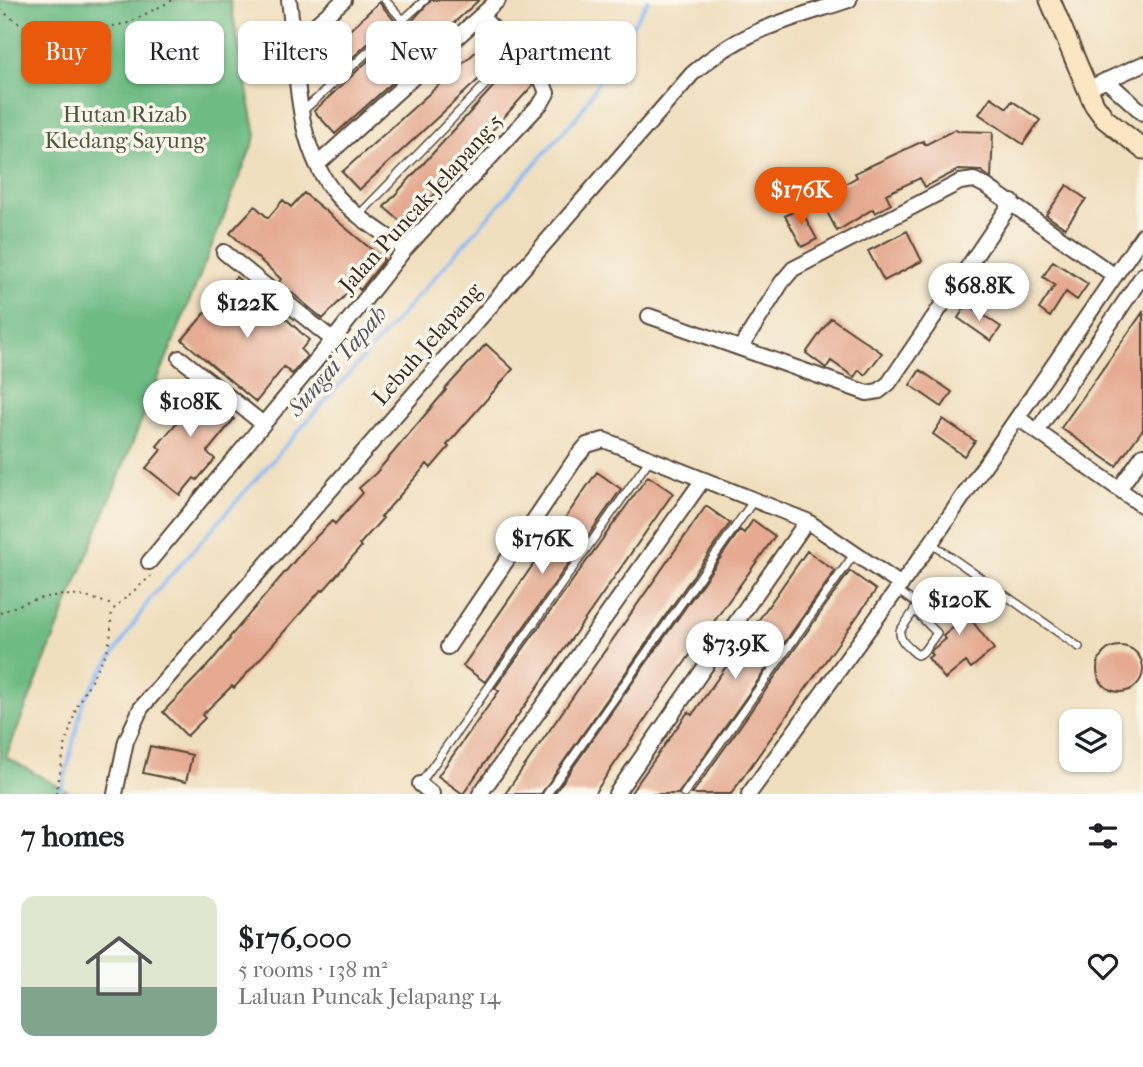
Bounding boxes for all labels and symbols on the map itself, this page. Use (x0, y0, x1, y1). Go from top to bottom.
park label: Hutan Rizab Kledang Sayung (44, 101, 206, 154)
street label: Jalan Puncak Jelapang 5 (332, 108, 509, 300)
pin: $176K (752, 168, 850, 227)
pin: $68.8K (922, 264, 1036, 323)
street label: Lebuh Jelapang (367, 277, 488, 411)
pin: $122K (198, 280, 296, 340)
water label: Sungai Tapah (281, 300, 393, 423)
pin: $108K (141, 380, 239, 439)
pin: $176K (493, 516, 591, 576)
pin: $120K (910, 578, 1008, 637)
pin: $73.9K (678, 622, 792, 681)

